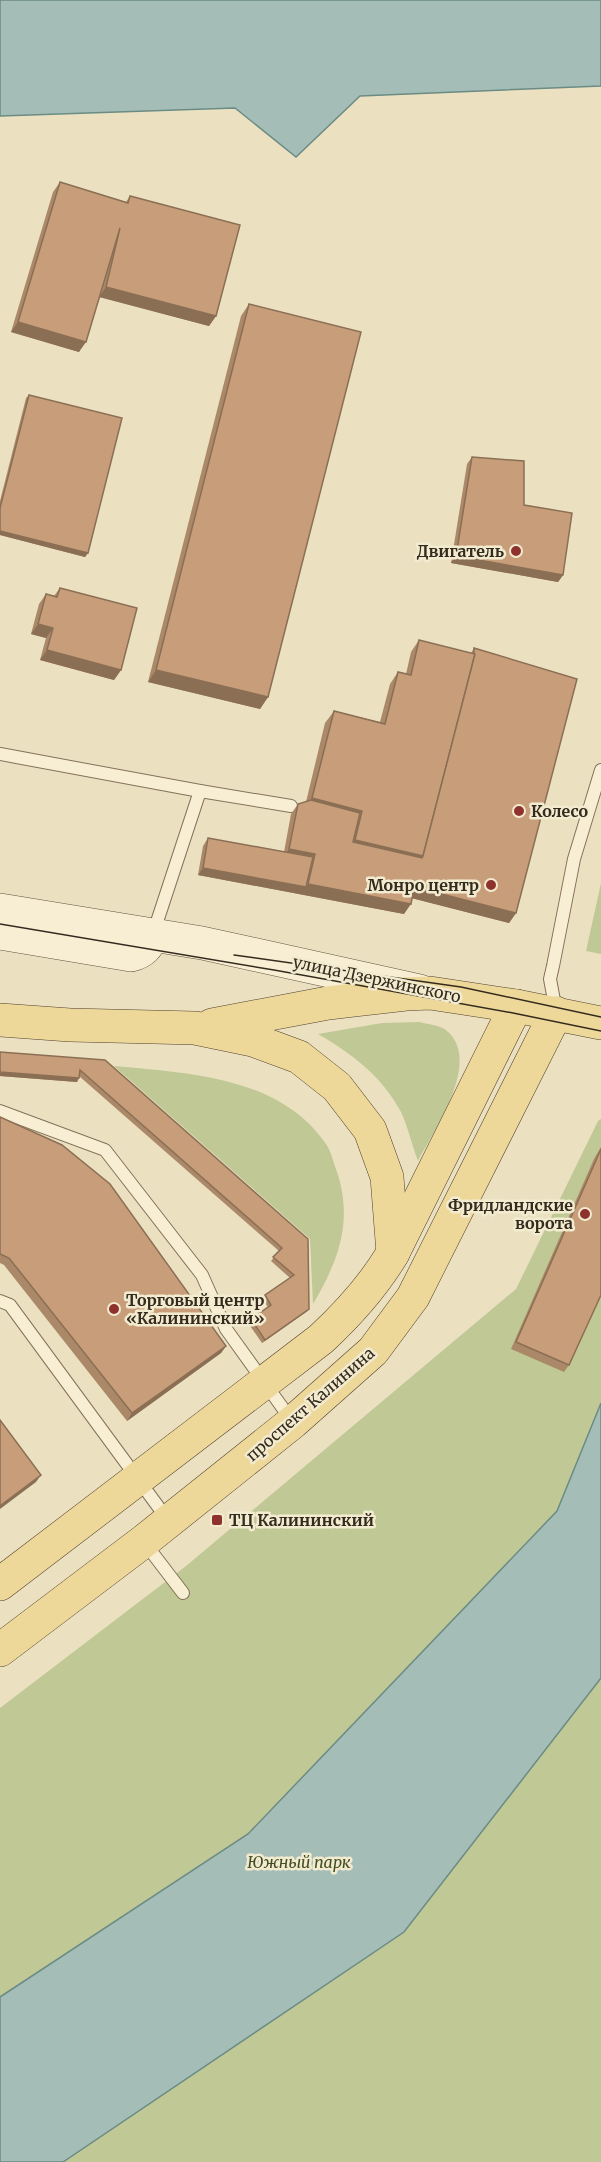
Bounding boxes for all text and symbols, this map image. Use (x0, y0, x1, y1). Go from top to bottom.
place label: Двигатель (417, 541, 504, 561)
marker: Двигатель (509, 544, 523, 558)
place label: Колесо (531, 801, 589, 821)
marker: Колесо (512, 804, 526, 818)
place label: Монро центр (367, 875, 479, 895)
marker: Монро центр (484, 878, 498, 892)
street label: улица Дзержинского (291, 951, 463, 1007)
place label: Фридландские ворота (448, 1195, 573, 1233)
marker: Фридландские ворота (578, 1207, 592, 1221)
place label: Торговый центр «Калининский» (126, 1290, 265, 1328)
marker: Торговый центр «Калининский» (107, 1302, 121, 1316)
street label: проспект Калинина (242, 1343, 379, 1465)
place label: ТЦ Калининский (229, 1510, 374, 1530)
marker: ТЦ Калининский (210, 1513, 224, 1527)
park label: Южный парк (247, 1852, 351, 1872)

